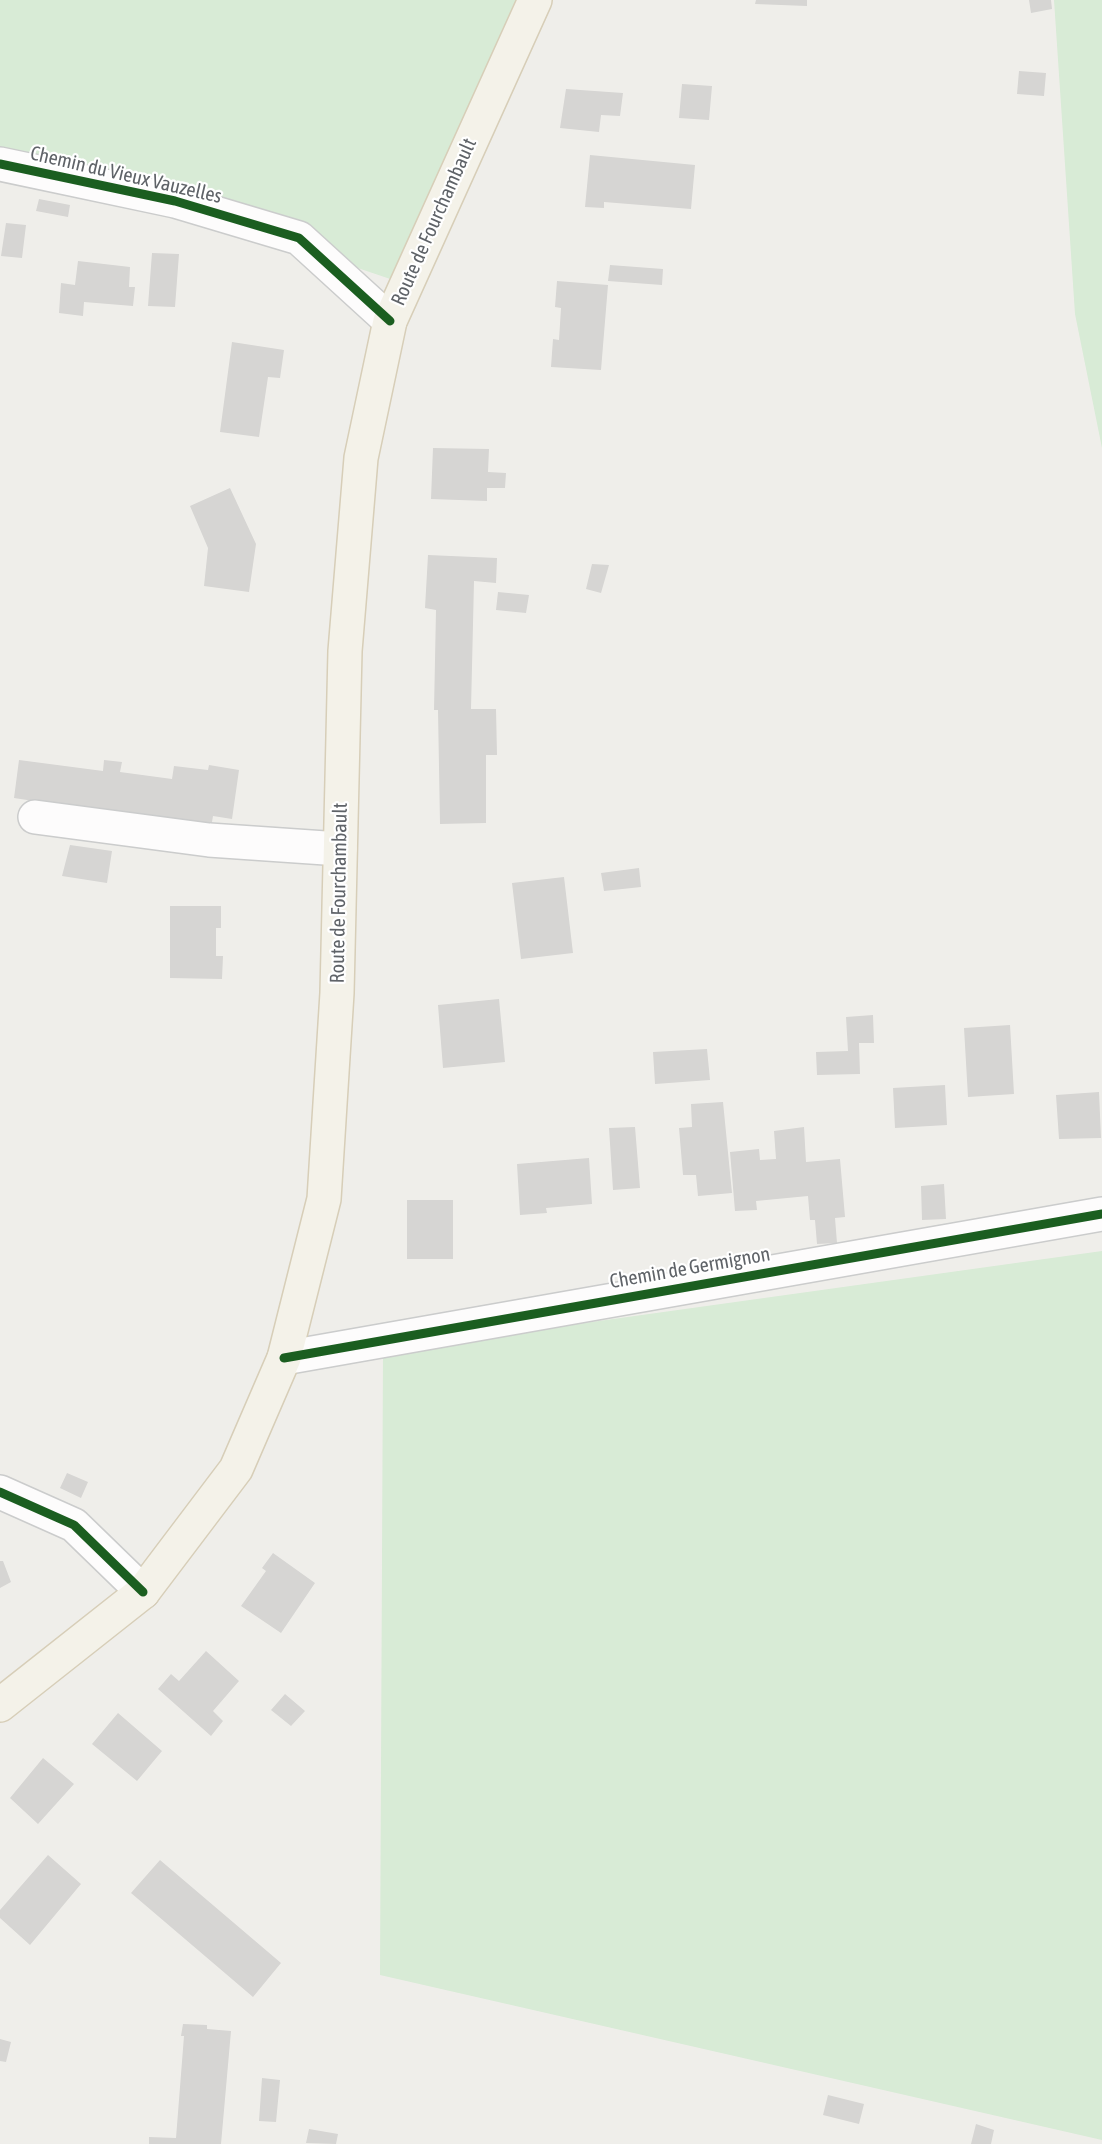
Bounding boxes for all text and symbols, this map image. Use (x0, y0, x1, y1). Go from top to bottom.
street label: Route de Fourchambault (386, 135, 482, 309)
street label: Chemin du Vieux Vauzelles (28, 141, 224, 209)
street label: Route de Fourchambault (325, 802, 353, 984)
street label: Chemin de Germignon (608, 1242, 772, 1294)

